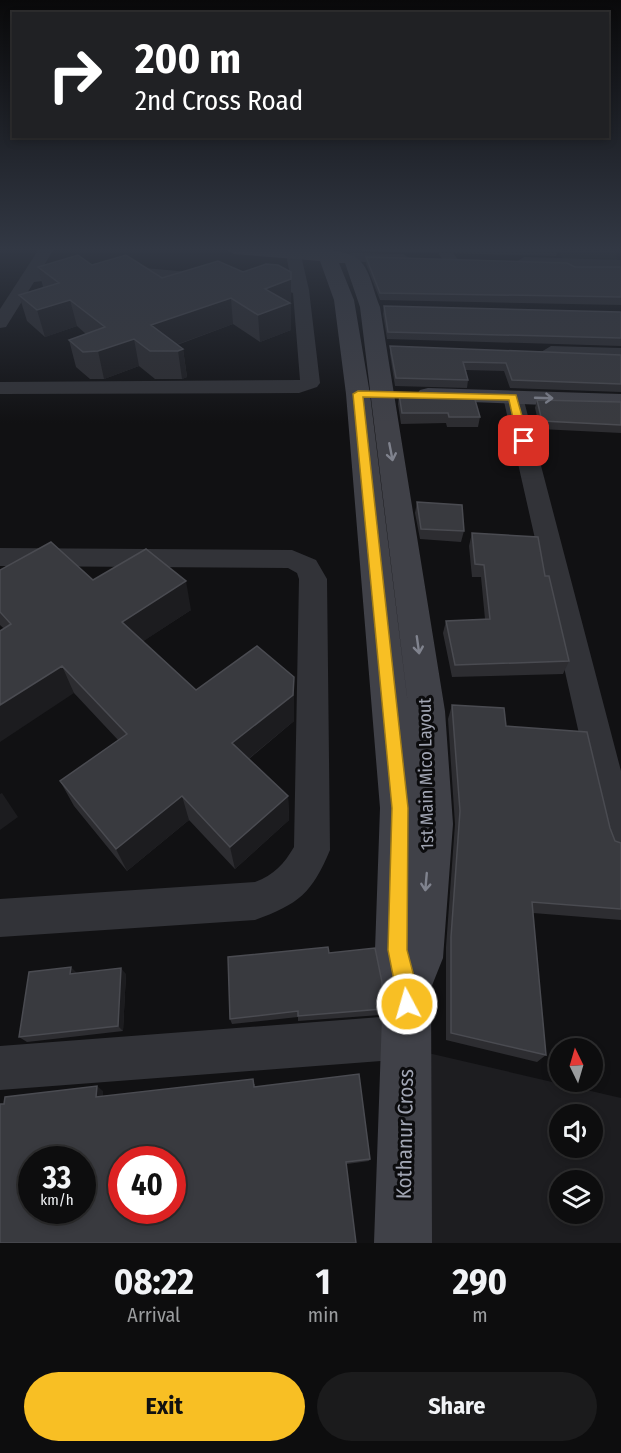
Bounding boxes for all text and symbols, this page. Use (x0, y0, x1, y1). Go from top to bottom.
text: 200 m (135, 34, 241, 84)
icon: right (36, 36, 114, 114)
text: 2nd Cross Road (135, 85, 303, 117)
one-way arrow (533, 392, 553, 403)
pin (498, 415, 549, 466)
icon: arrive (507, 424, 540, 457)
one-way arrow (386, 442, 397, 462)
one-way arrow (413, 635, 424, 655)
street label: 1st Main Mico Layout (414, 698, 438, 850)
one-way arrow (421, 871, 432, 891)
position arrow (375, 972, 439, 1036)
north arrow (549, 1038, 603, 1092)
map controls (549, 1038, 603, 1224)
street label: Kothanur Cross (391, 1069, 419, 1199)
button: sound (549, 1104, 603, 1158)
speed limit sign: 40 (108, 1146, 186, 1224)
text: 33 (43, 1160, 71, 1196)
button: layers (549, 1170, 603, 1224)
text: km/h (40, 1191, 74, 1209)
text: 08:22 (114, 1260, 194, 1304)
text: 1 (316, 1260, 331, 1304)
text: 290 (452, 1260, 507, 1304)
text: Arrival (127, 1303, 180, 1327)
text: min (308, 1303, 339, 1327)
text: m (472, 1303, 488, 1327)
button: Exit (24, 1372, 305, 1441)
button: Share (317, 1372, 597, 1441)

